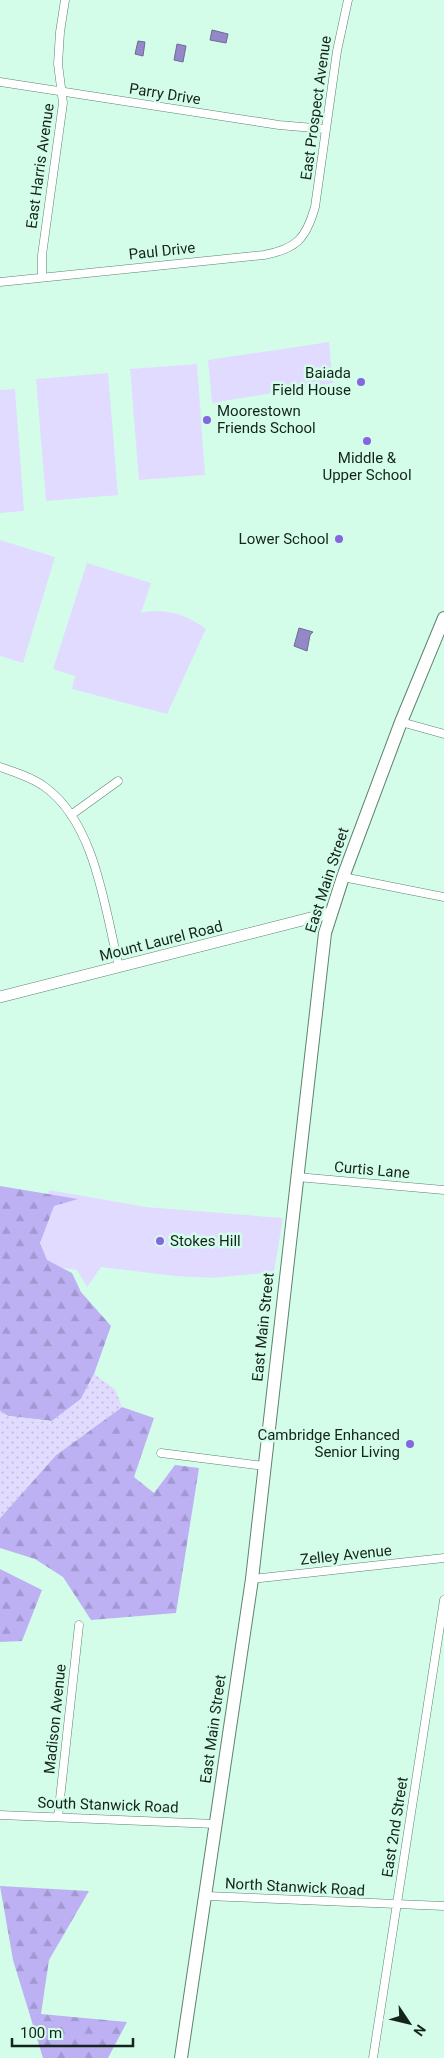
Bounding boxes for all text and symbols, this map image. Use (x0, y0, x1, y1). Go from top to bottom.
street label: East Prospect Avenue (297, 35, 335, 181)
street label: Parry Drive (128, 79, 202, 109)
street label: East Harris Avenue (22, 102, 58, 230)
street label: Paul Drive (128, 239, 196, 263)
place label: Baiada Field House (272, 364, 351, 399)
marker: Baiada Field House (355, 376, 367, 388)
place label: Moorestown Friends School (217, 402, 316, 437)
marker: Moorestown Friends School (201, 414, 213, 426)
marker: Middle & Upper School (361, 435, 373, 447)
place label: Middle & Upper School (322, 449, 412, 484)
place label: Lower School (239, 530, 329, 548)
marker: Lower School (333, 533, 345, 545)
street label: East Main Street (302, 825, 353, 935)
street label: Mount Laurel Road (98, 917, 224, 965)
street label: Curtis Lane (333, 1158, 411, 1182)
place label: Stokes Hill (170, 1232, 241, 1250)
marker: Stokes Hill (154, 1235, 166, 1247)
street label: East Main Street (248, 1272, 278, 1382)
place label: Cambridge Enhanced Senior Living (257, 1426, 400, 1461)
marker: Cambridge Enhanced Senior Living (404, 1438, 416, 1450)
street label: Zelley Avenue (299, 1541, 393, 1569)
street label: Madison Avenue (40, 1663, 70, 1775)
street label: East Main Street (196, 1673, 230, 1784)
street label: East 2nd Street (378, 1775, 412, 1879)
street label: South Stanwick Road (37, 1794, 179, 1816)
street label: North Stanwick Road (224, 1874, 366, 1900)
north arrow (384, 1998, 434, 2048)
scale bar (12, 2016, 134, 2048)
text: N (410, 2022, 429, 2039)
text: 100 m (20, 2024, 62, 2042)

